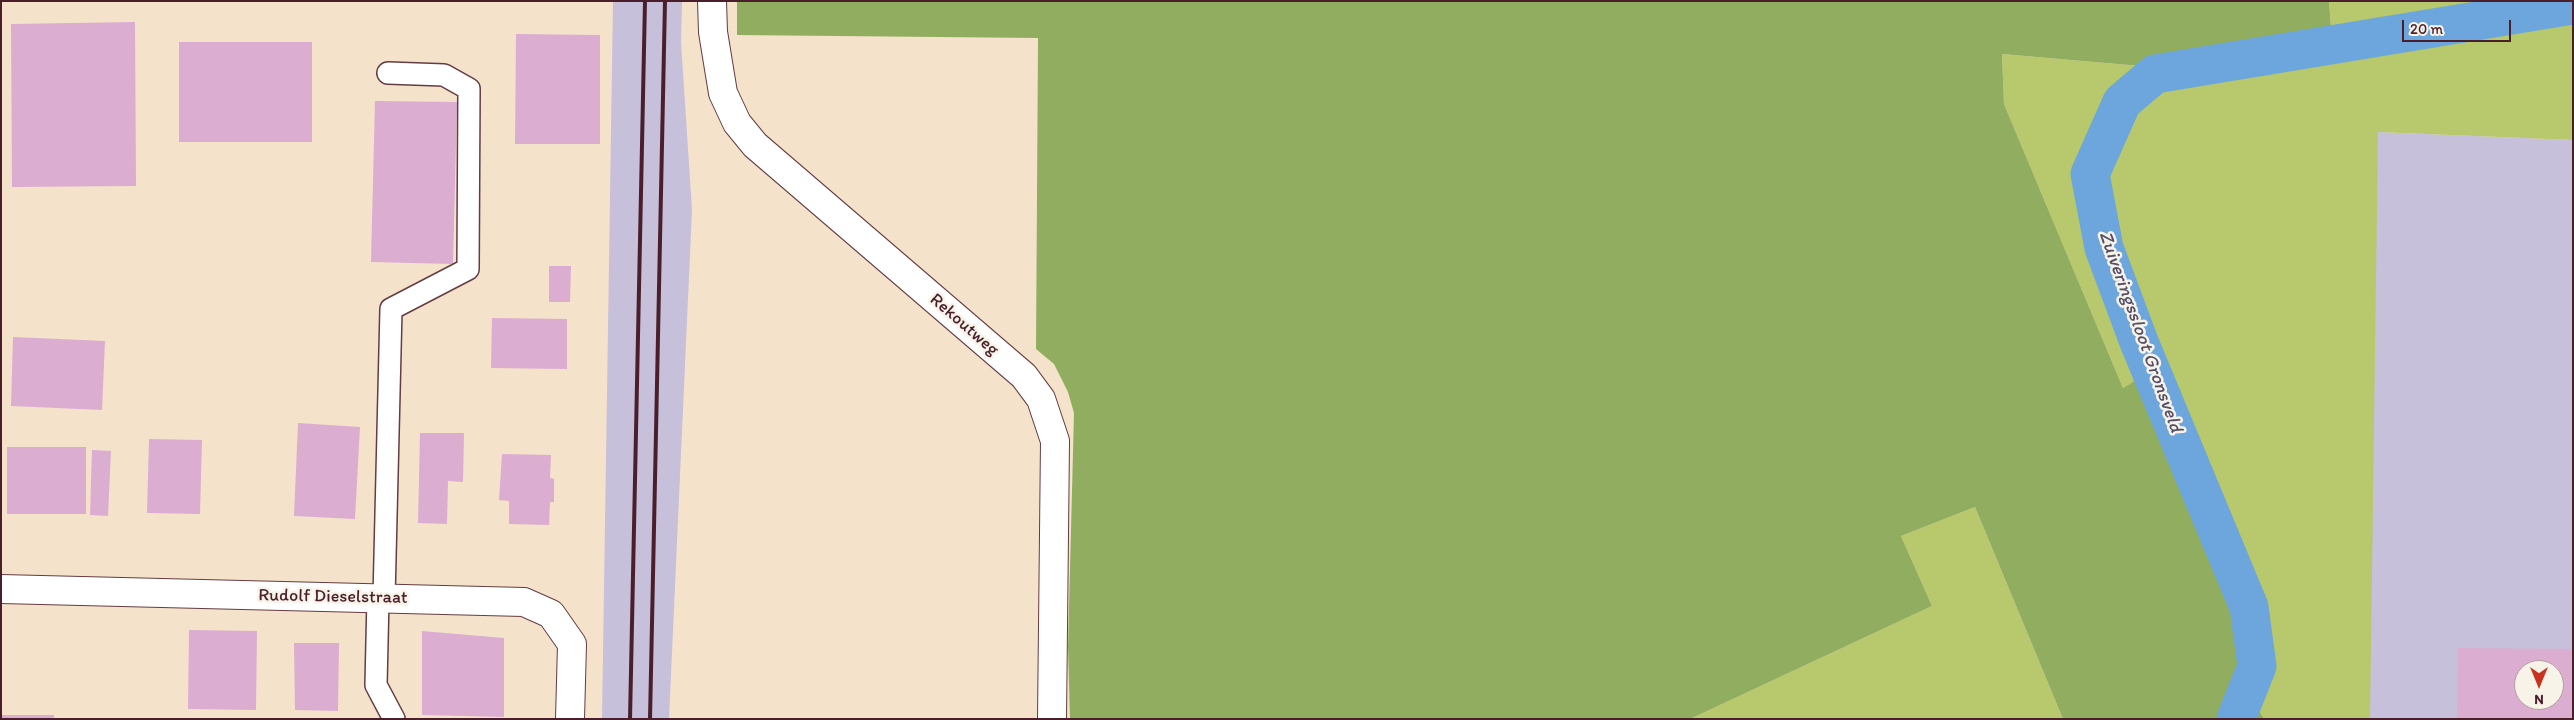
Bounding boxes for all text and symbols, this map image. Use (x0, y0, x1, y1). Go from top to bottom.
scale bar (2404, 10, 2513, 42)
text: 20 m (2410, 20, 2443, 38)
water label: Zuiveringssloot Gronsveld (2093, 228, 2187, 436)
street label: Rekoutweg (925, 289, 1003, 361)
street label: Rudolf Dieselstraat (258, 585, 408, 609)
north arrow (2514, 660, 2564, 710)
text: N (2534, 691, 2544, 708)

